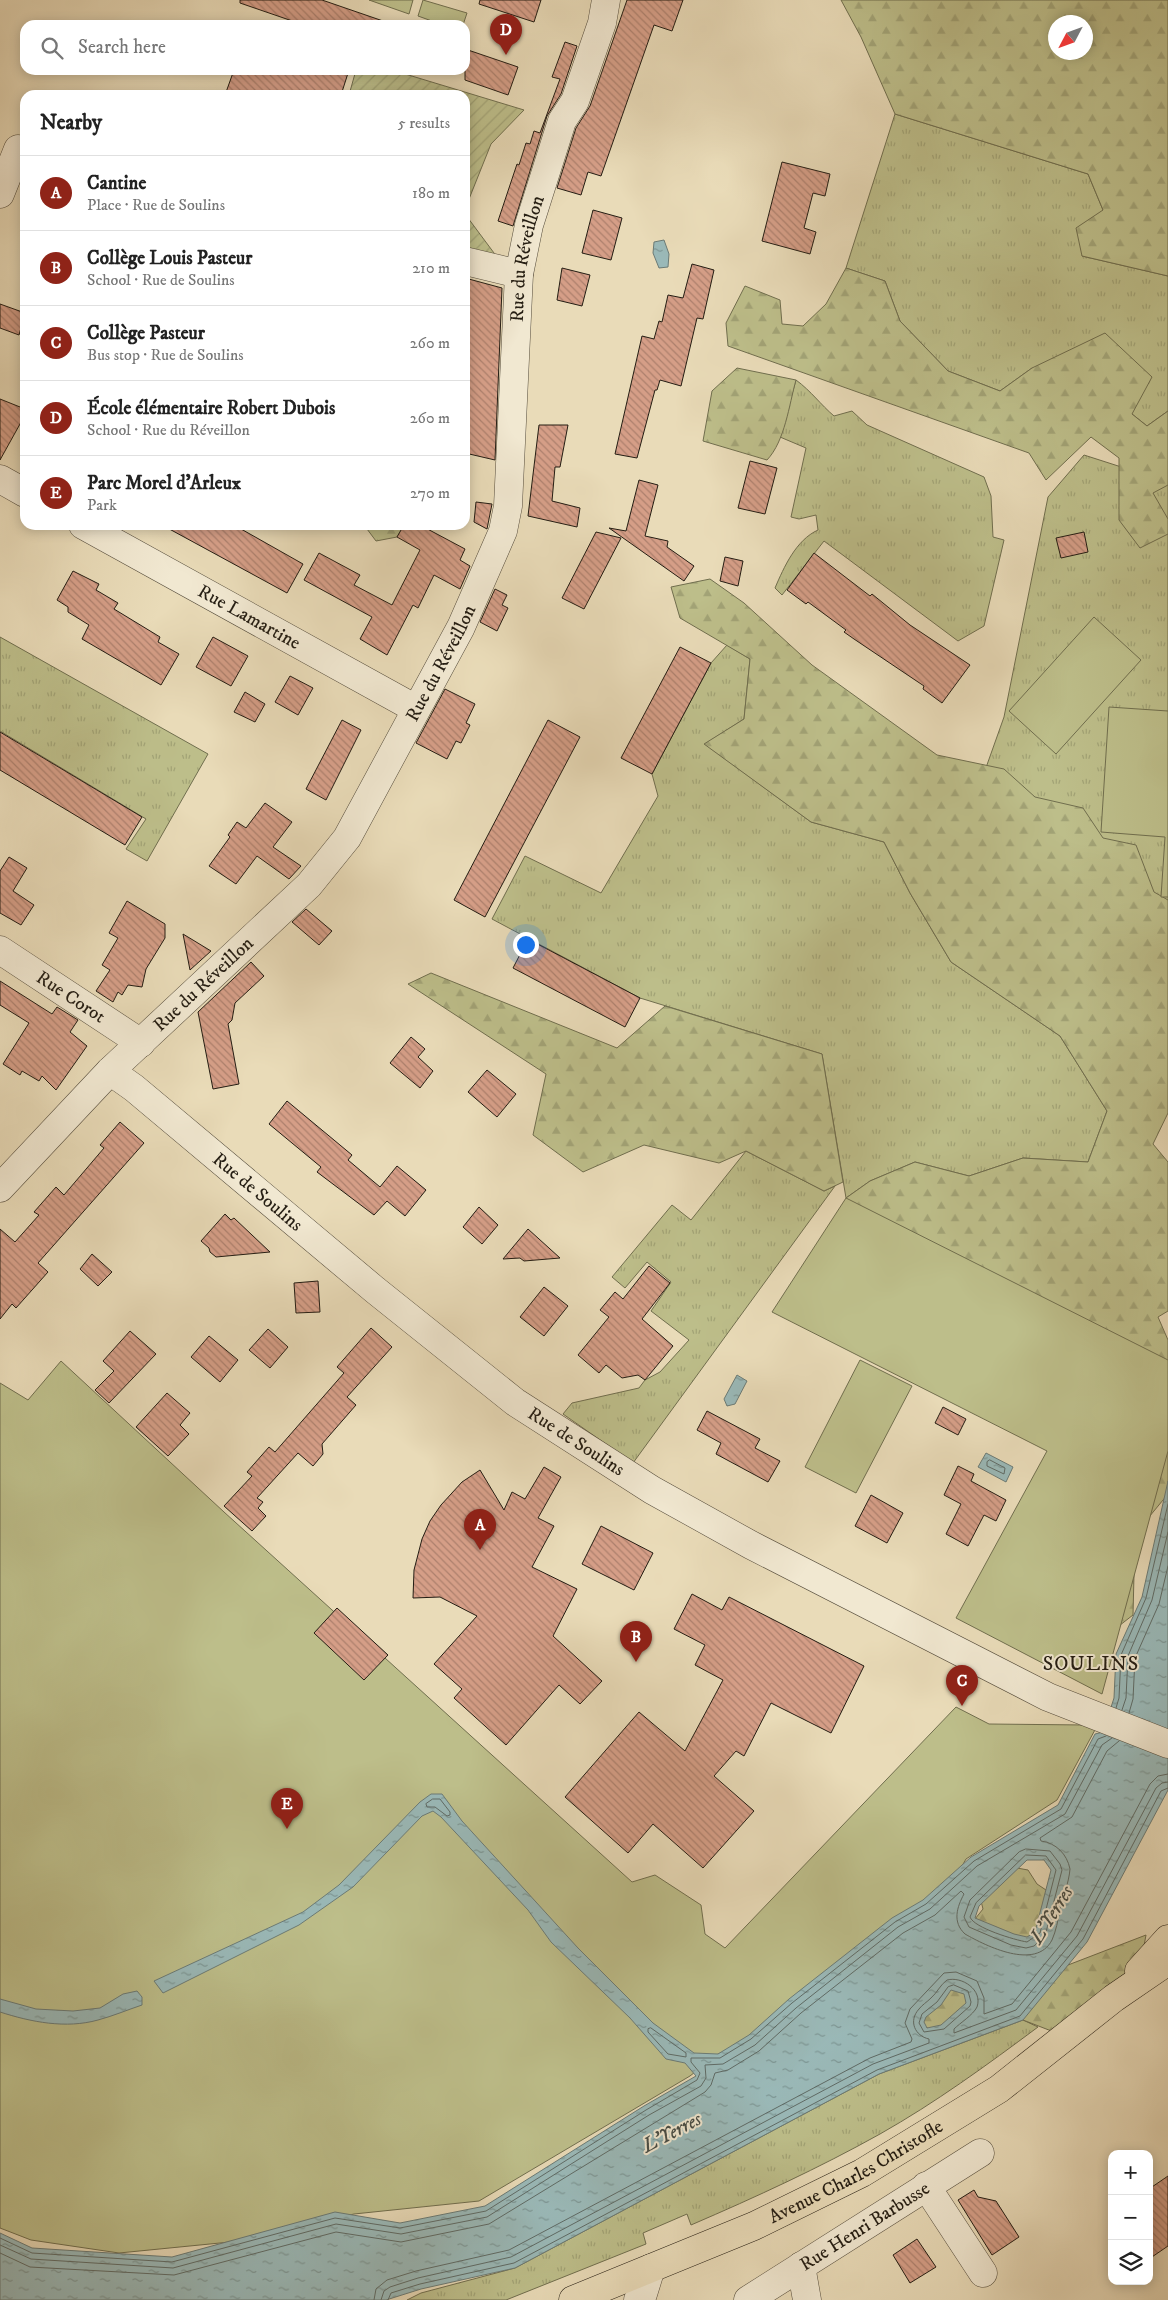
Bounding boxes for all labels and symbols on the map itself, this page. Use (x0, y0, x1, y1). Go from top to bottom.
pin: D (490, 14, 522, 55)
north arrow (1048, 15, 1093, 60)
street label: Rue du Réveillon (505, 192, 549, 323)
street label: Rue Lamartine (194, 579, 305, 655)
street label: Rue du Réveillon (401, 601, 481, 725)
street label: Rue du Réveillon (148, 932, 258, 1036)
your location (513, 932, 539, 958)
street label: Rue Corot (32, 966, 110, 1028)
street label: Rue de Soulins (208, 1147, 308, 1236)
street label: Rue de Soulins (524, 1402, 629, 1481)
pin: A (464, 1509, 496, 1550)
pin: B (620, 1621, 652, 1662)
district label: SOULINS (1043, 1652, 1139, 1677)
pin: C (946, 1665, 978, 1706)
pin: E (271, 1788, 303, 1829)
water label: L'Yerres (1024, 1881, 1080, 1950)
water label: L'Yerres (637, 2107, 707, 2159)
street label: Avenue Charles Christofle (765, 2115, 947, 2229)
street label: Rue Henri Barbusse (795, 2176, 934, 2276)

